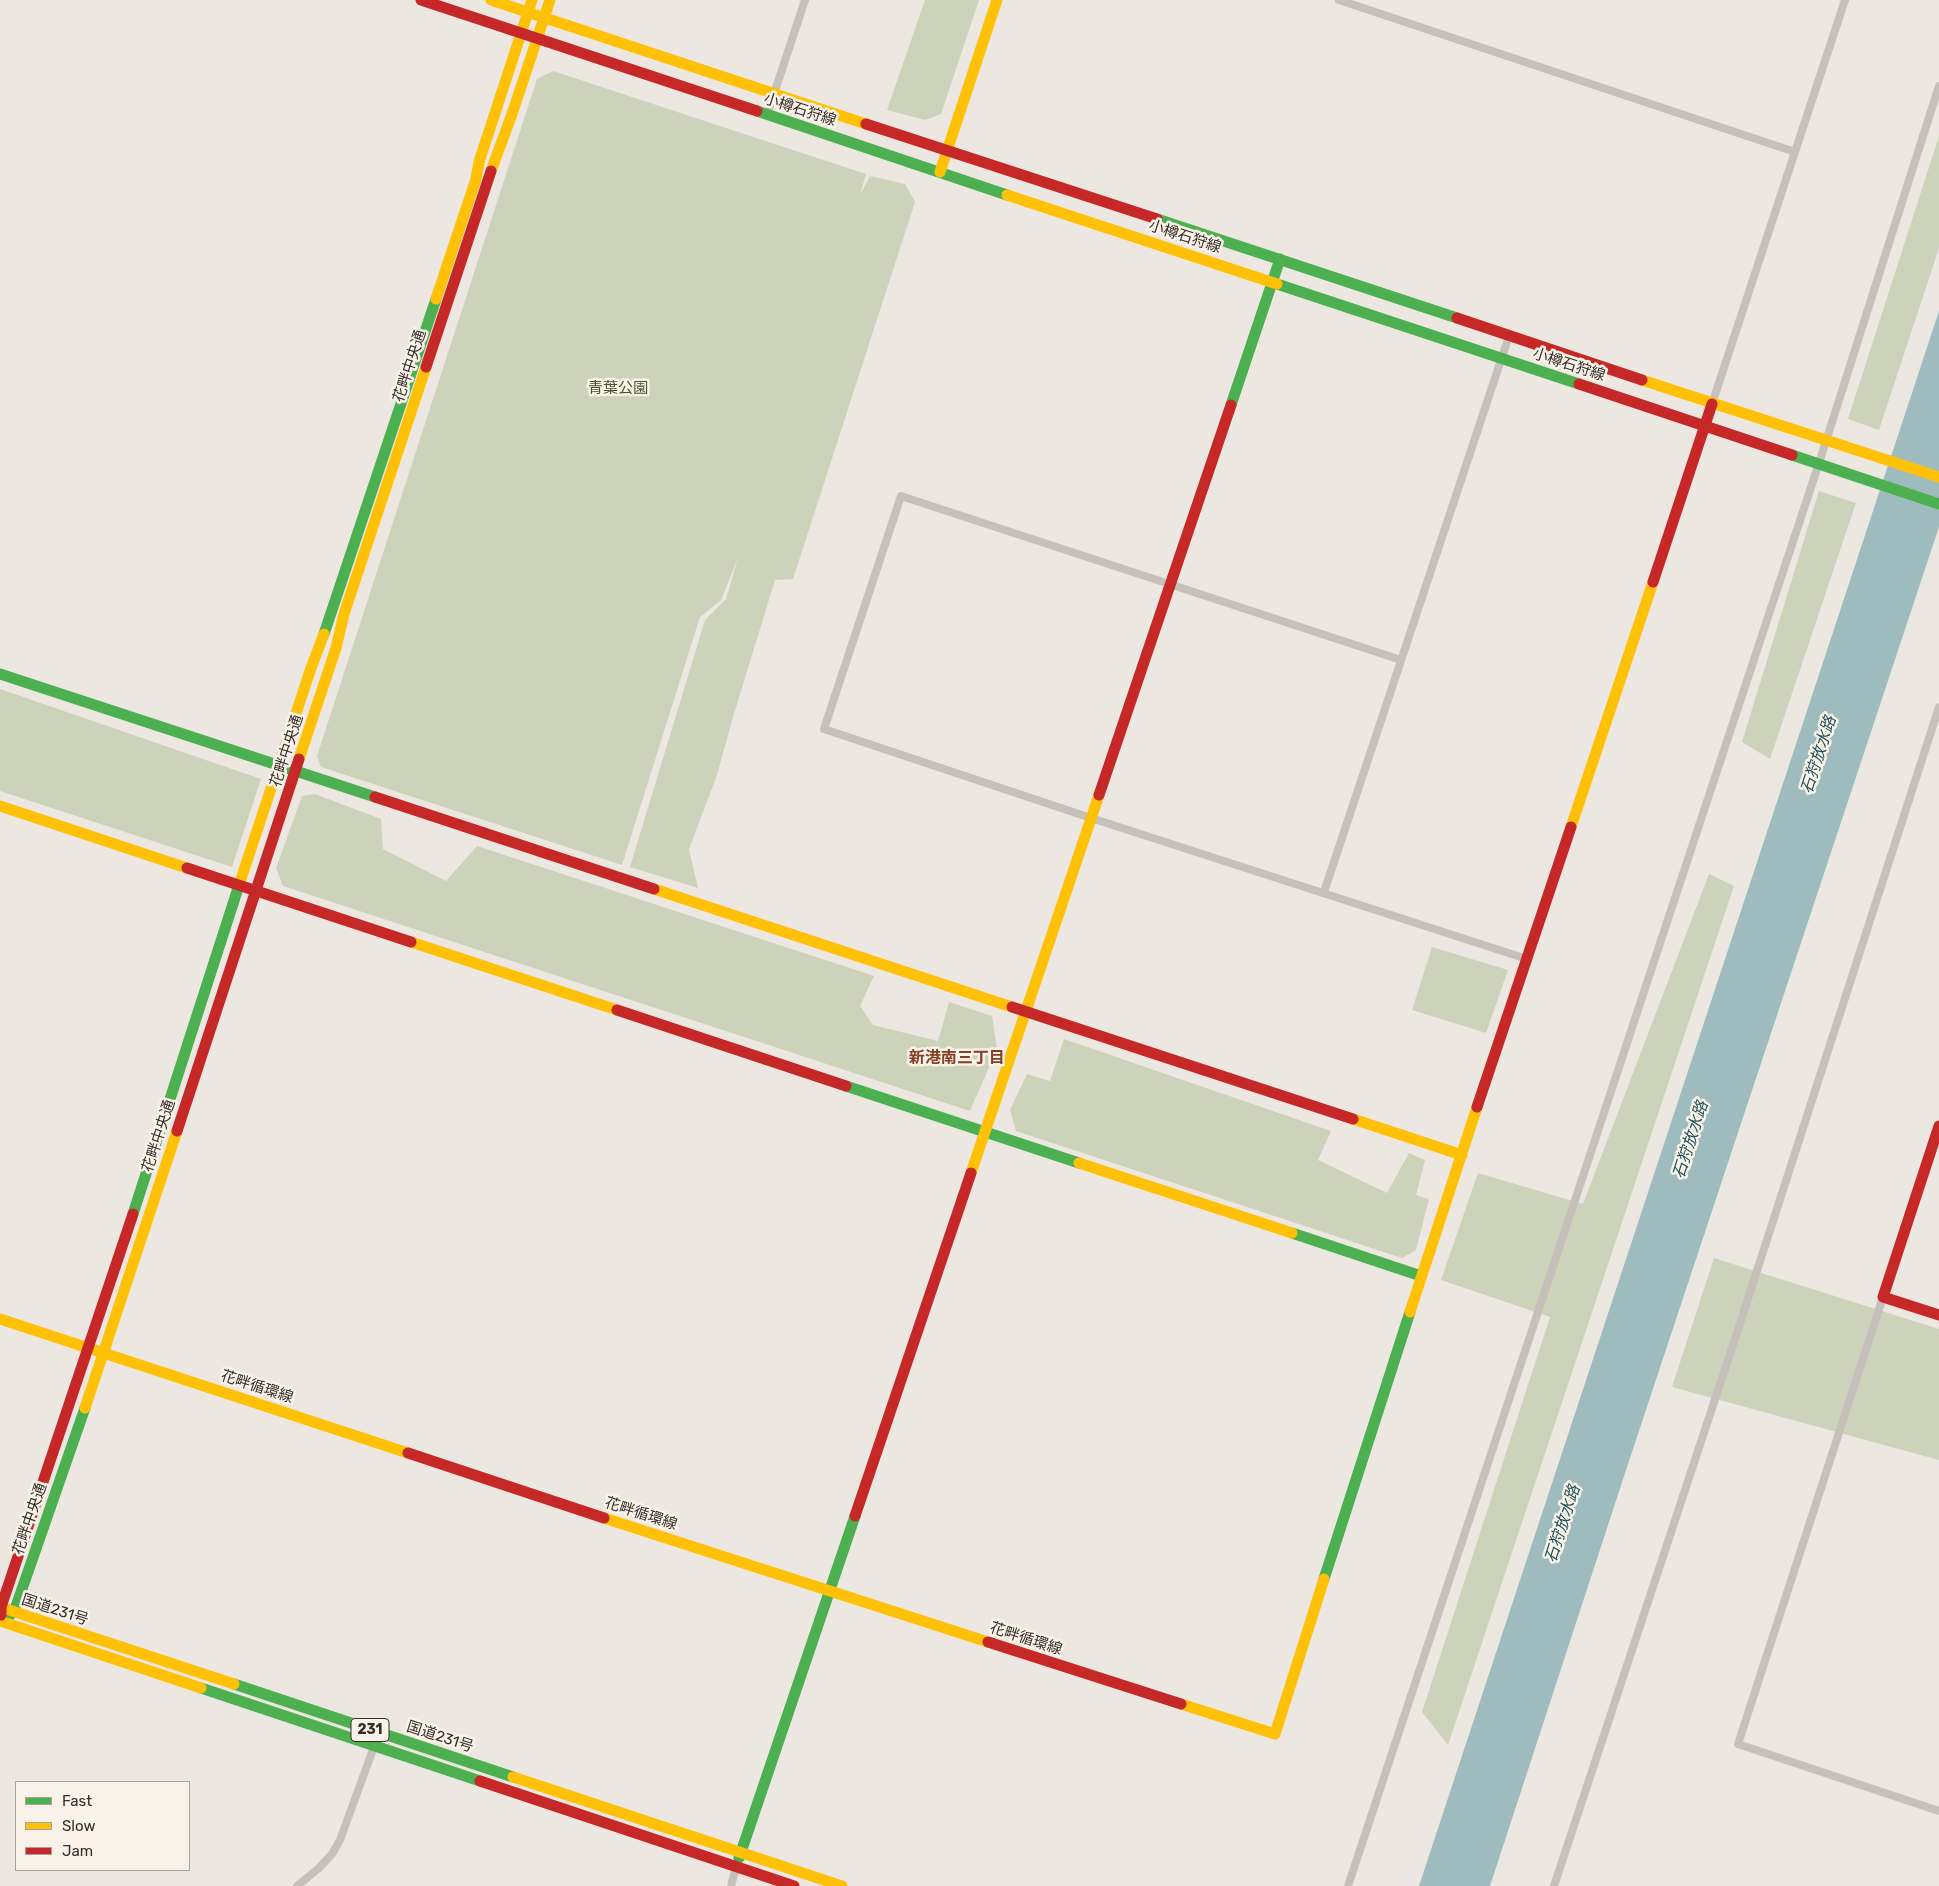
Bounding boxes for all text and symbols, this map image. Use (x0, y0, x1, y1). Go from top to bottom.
street label: 小樽石狩線 (762, 90, 838, 130)
street label: 小樽石狩線 (1147, 217, 1223, 257)
street label: 花畔中央通 (390, 328, 430, 404)
street label: 小樽石狩線 (1531, 345, 1607, 385)
park label: 青葉公園 (588, 380, 648, 398)
street label: 花畔中央通 (267, 713, 307, 789)
water label: 石狩放水路 (1798, 714, 1840, 796)
district label: 新港南三丁目 (909, 1048, 1005, 1068)
street label: 花畔中央通 (139, 1098, 179, 1174)
water label: 石狩放水路 (1670, 1099, 1712, 1181)
street label: 花畔循環線 (219, 1367, 295, 1407)
street label: 花畔中央通 (9, 1481, 51, 1557)
water label: 石狩放水路 (1542, 1483, 1584, 1565)
street label: 花畔循環線 (603, 1494, 679, 1534)
street label: 国道231号 (19, 1591, 91, 1629)
street label: 花畔循環線 (988, 1619, 1064, 1659)
road number: 231 (351, 1718, 389, 1742)
street label: 国道231号 (404, 1718, 476, 1756)
legend (15, 1781, 190, 1871)
text: Fast (62, 1792, 92, 1810)
text: Slow (62, 1817, 95, 1835)
text: Jam (62, 1842, 93, 1860)

